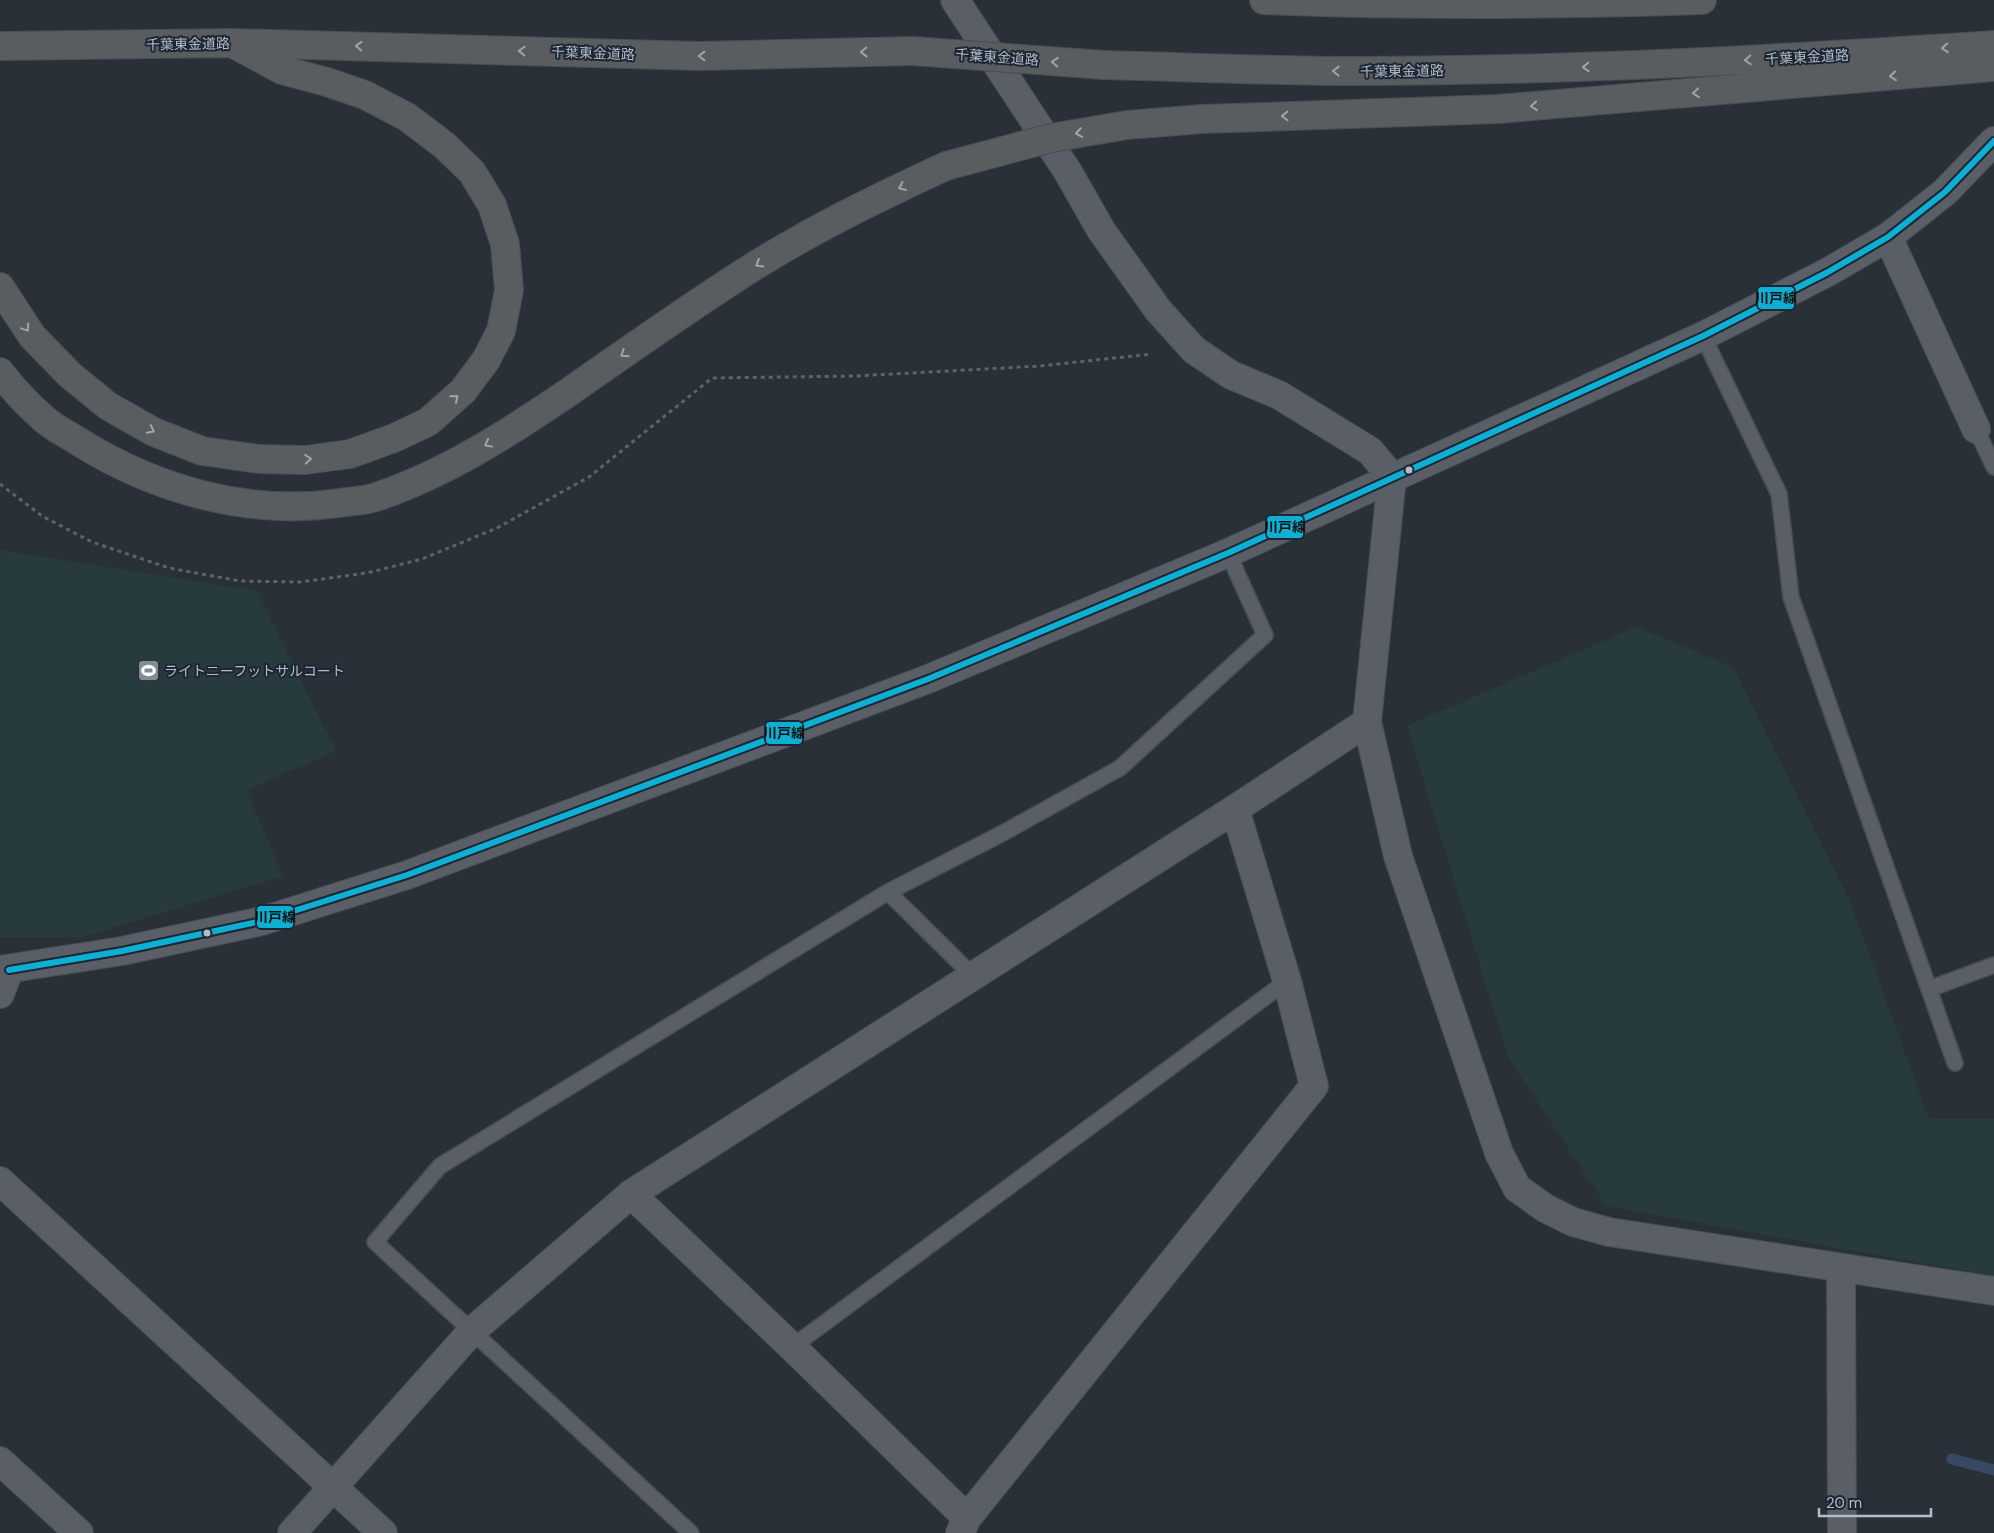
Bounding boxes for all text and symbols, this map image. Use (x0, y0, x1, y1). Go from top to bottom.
street label: 千葉東金道路 (146, 34, 230, 54)
one-way arrow (355, 41, 363, 52)
street label: 千葉東金道路 (551, 43, 635, 63)
one-way arrow (1941, 43, 1949, 54)
street label: 千葉東金道路 (954, 45, 1040, 69)
one-way arrow (517, 46, 525, 56)
street label: 千葉東金道路 (1765, 46, 1849, 68)
one-way arrow (860, 47, 868, 57)
one-way arrow (697, 51, 705, 61)
one-way arrow (1744, 55, 1752, 65)
one-way arrow (1051, 56, 1059, 67)
street label: 千葉東金道路 (1360, 61, 1444, 81)
one-way arrow (1582, 61, 1590, 72)
one-way arrow (1332, 66, 1340, 76)
one-way arrow (1889, 70, 1897, 81)
one-way arrow (1692, 87, 1700, 98)
one-way arrow (1530, 101, 1538, 112)
one-way arrow (1280, 111, 1288, 121)
one-way arrow (1075, 128, 1083, 138)
one-way arrow (898, 180, 907, 191)
one-way arrow (755, 257, 764, 267)
line badge: 川戸線 (1757, 286, 1795, 310)
text: 川戸線 (1755, 289, 1797, 307)
one-way arrow (20, 322, 30, 331)
one-way arrow (620, 348, 630, 357)
one-way arrow (450, 395, 459, 404)
one-way arrow (146, 424, 155, 434)
one-way arrow (485, 438, 494, 448)
one-way arrow (305, 454, 313, 465)
unlabelled marker (1404, 465, 1414, 475)
line badge: 川戸線 (1266, 515, 1304, 539)
text: 川戸線 (1264, 518, 1306, 536)
sports icon: ライトニーフットサルコート (136, 659, 160, 683)
place label: ライトニーフットサルコート (164, 662, 345, 680)
line badge: 川戸線 (765, 721, 803, 745)
text: 川戸線 (763, 724, 805, 742)
line badge: 川戸線 (256, 905, 294, 929)
text: 川戸線 (254, 908, 296, 926)
unlabelled marker (202, 928, 212, 938)
scale bar (1819, 1486, 1932, 1518)
text: 20 m (1826, 1493, 1862, 1513)

